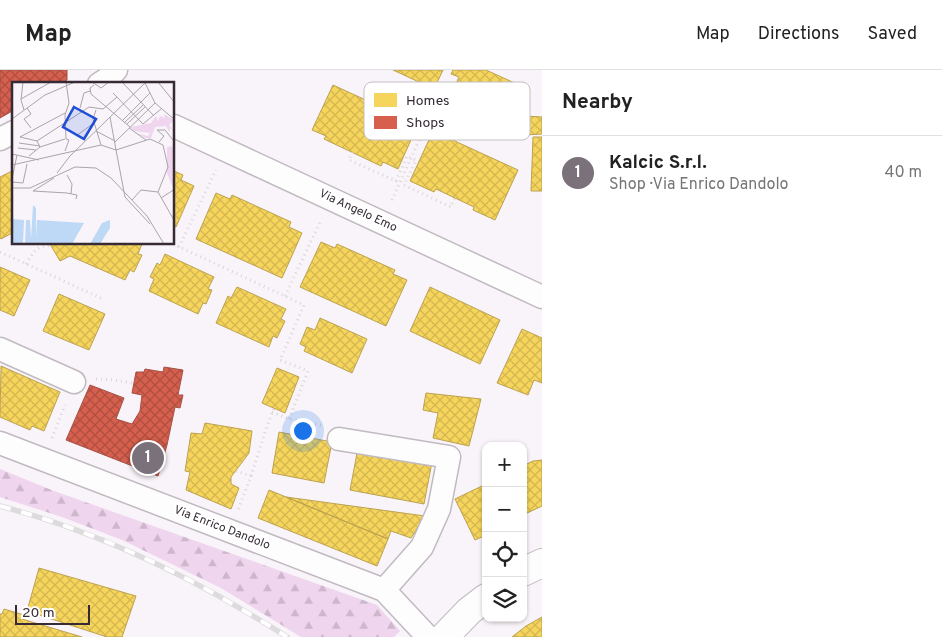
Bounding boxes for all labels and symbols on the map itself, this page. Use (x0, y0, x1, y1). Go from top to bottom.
inset map (12, 82, 175, 245)
legend (364, 82, 530, 140)
text: Homes (406, 93, 450, 110)
text: Shops (406, 115, 445, 132)
street label: Via Angelo Emo (316, 186, 400, 236)
your location (290, 418, 316, 444)
pin: 1 (132, 439, 164, 477)
street label: Via Enrico Dandolo (172, 502, 273, 554)
scale bar (15, 602, 90, 625)

